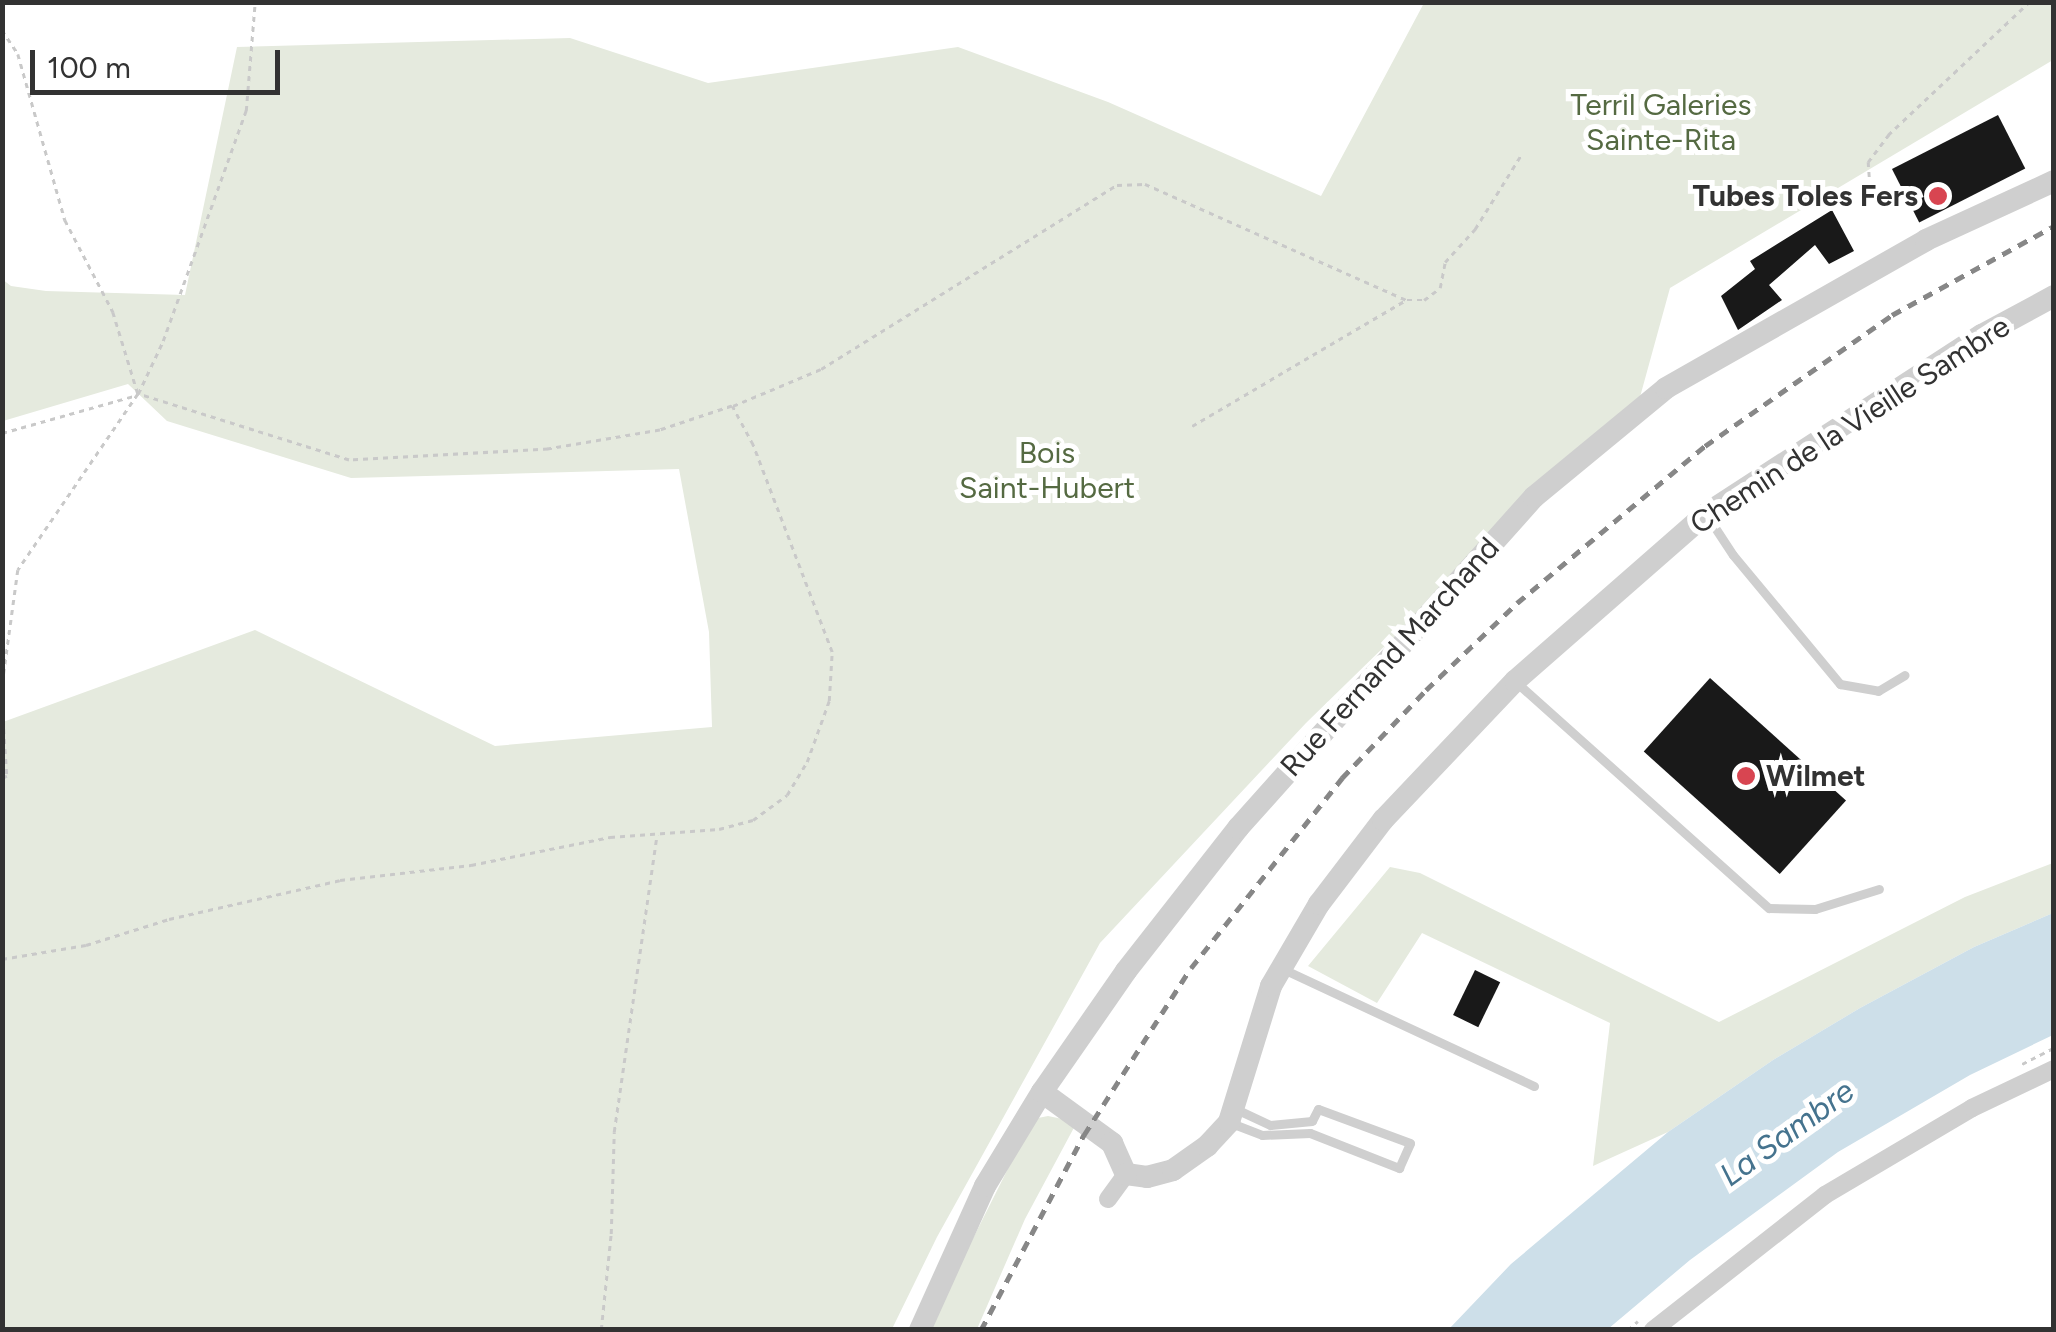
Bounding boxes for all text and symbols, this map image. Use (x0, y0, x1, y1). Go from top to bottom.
scale bar (35, 30, 285, 92)
text: 100 m (47, 49, 131, 86)
park label: Terril Galeries Sainte-Rita (1571, 87, 1751, 158)
place label: Tubes Toles Fers (1693, 178, 1918, 214)
marker: Tubes Toles Fers (1927, 185, 1949, 207)
street label: Chemin de la Vieille Sambre (1684, 308, 2016, 542)
park label: Bois Saint-Hubert (959, 435, 1135, 506)
street label: Rue Fernand Marchand (1273, 530, 1507, 784)
place label: Wilmet (1766, 758, 1866, 794)
marker: Wilmet (1735, 765, 1757, 787)
water label: La Sambre (1713, 1072, 1861, 1194)

